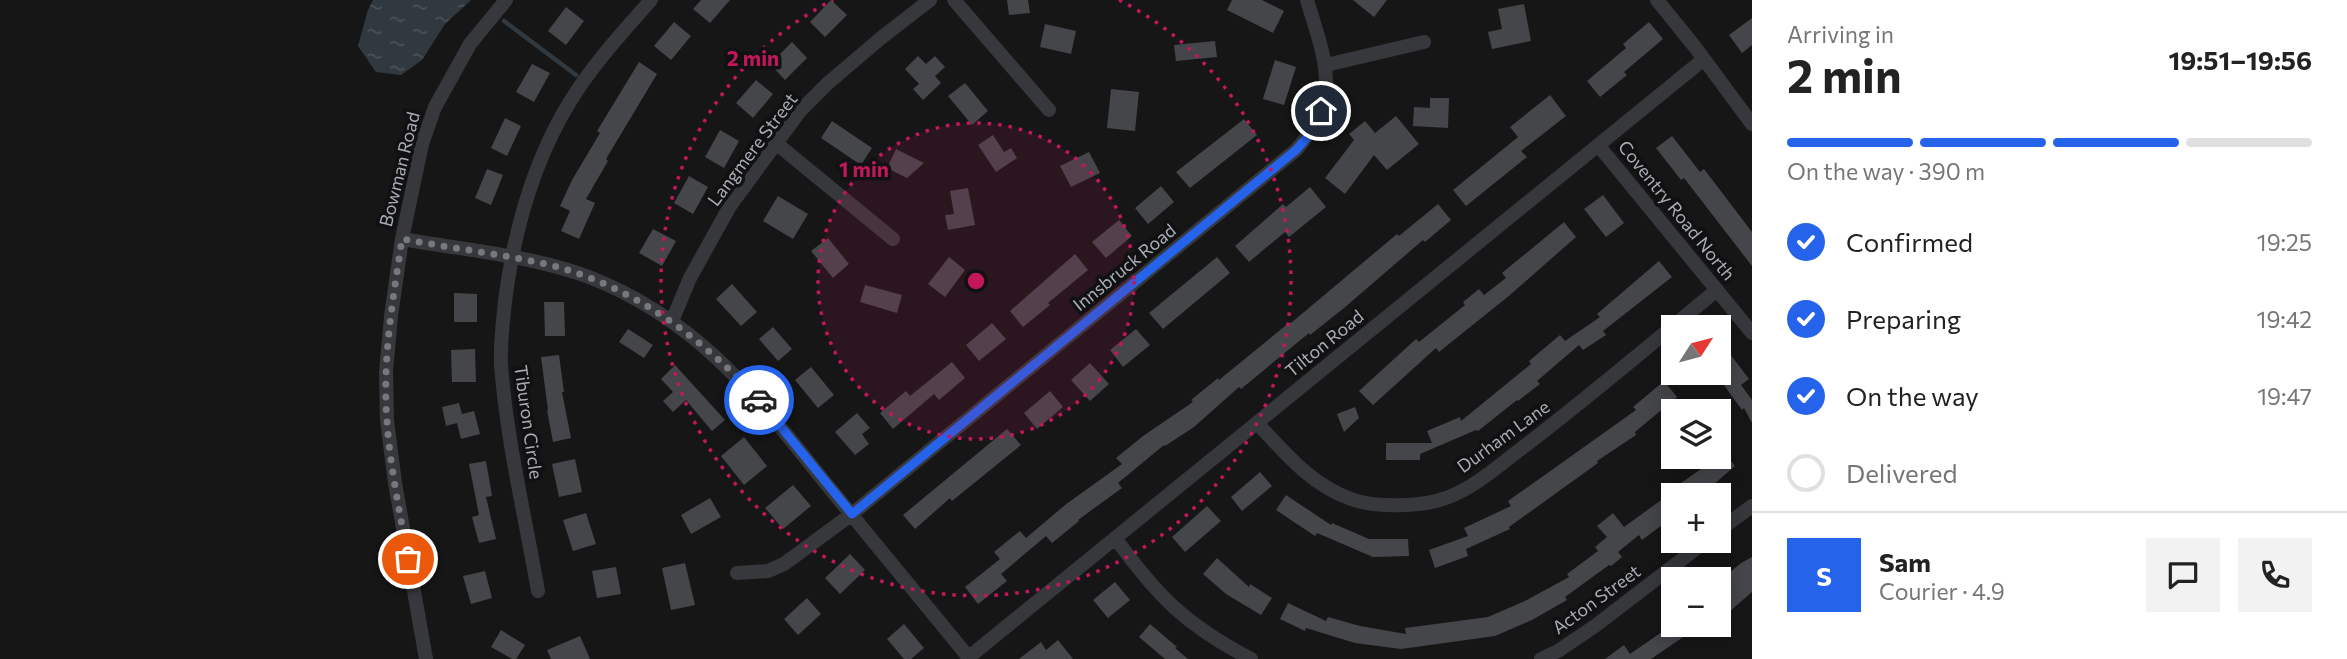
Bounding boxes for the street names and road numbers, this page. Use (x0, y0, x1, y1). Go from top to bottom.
street label: Langmere Street (702, 88, 802, 210)
street label: Bowman Road (374, 109, 424, 229)
street label: Coventry Road North (1614, 136, 1740, 284)
street label: Innsbruck Road (1068, 219, 1180, 315)
street label: Tilton Road (1280, 305, 1368, 381)
street label: Tiburon Circle (510, 363, 548, 481)
street label: Durham Lane (1452, 395, 1554, 477)
street label: Acton Street (1548, 560, 1644, 638)

